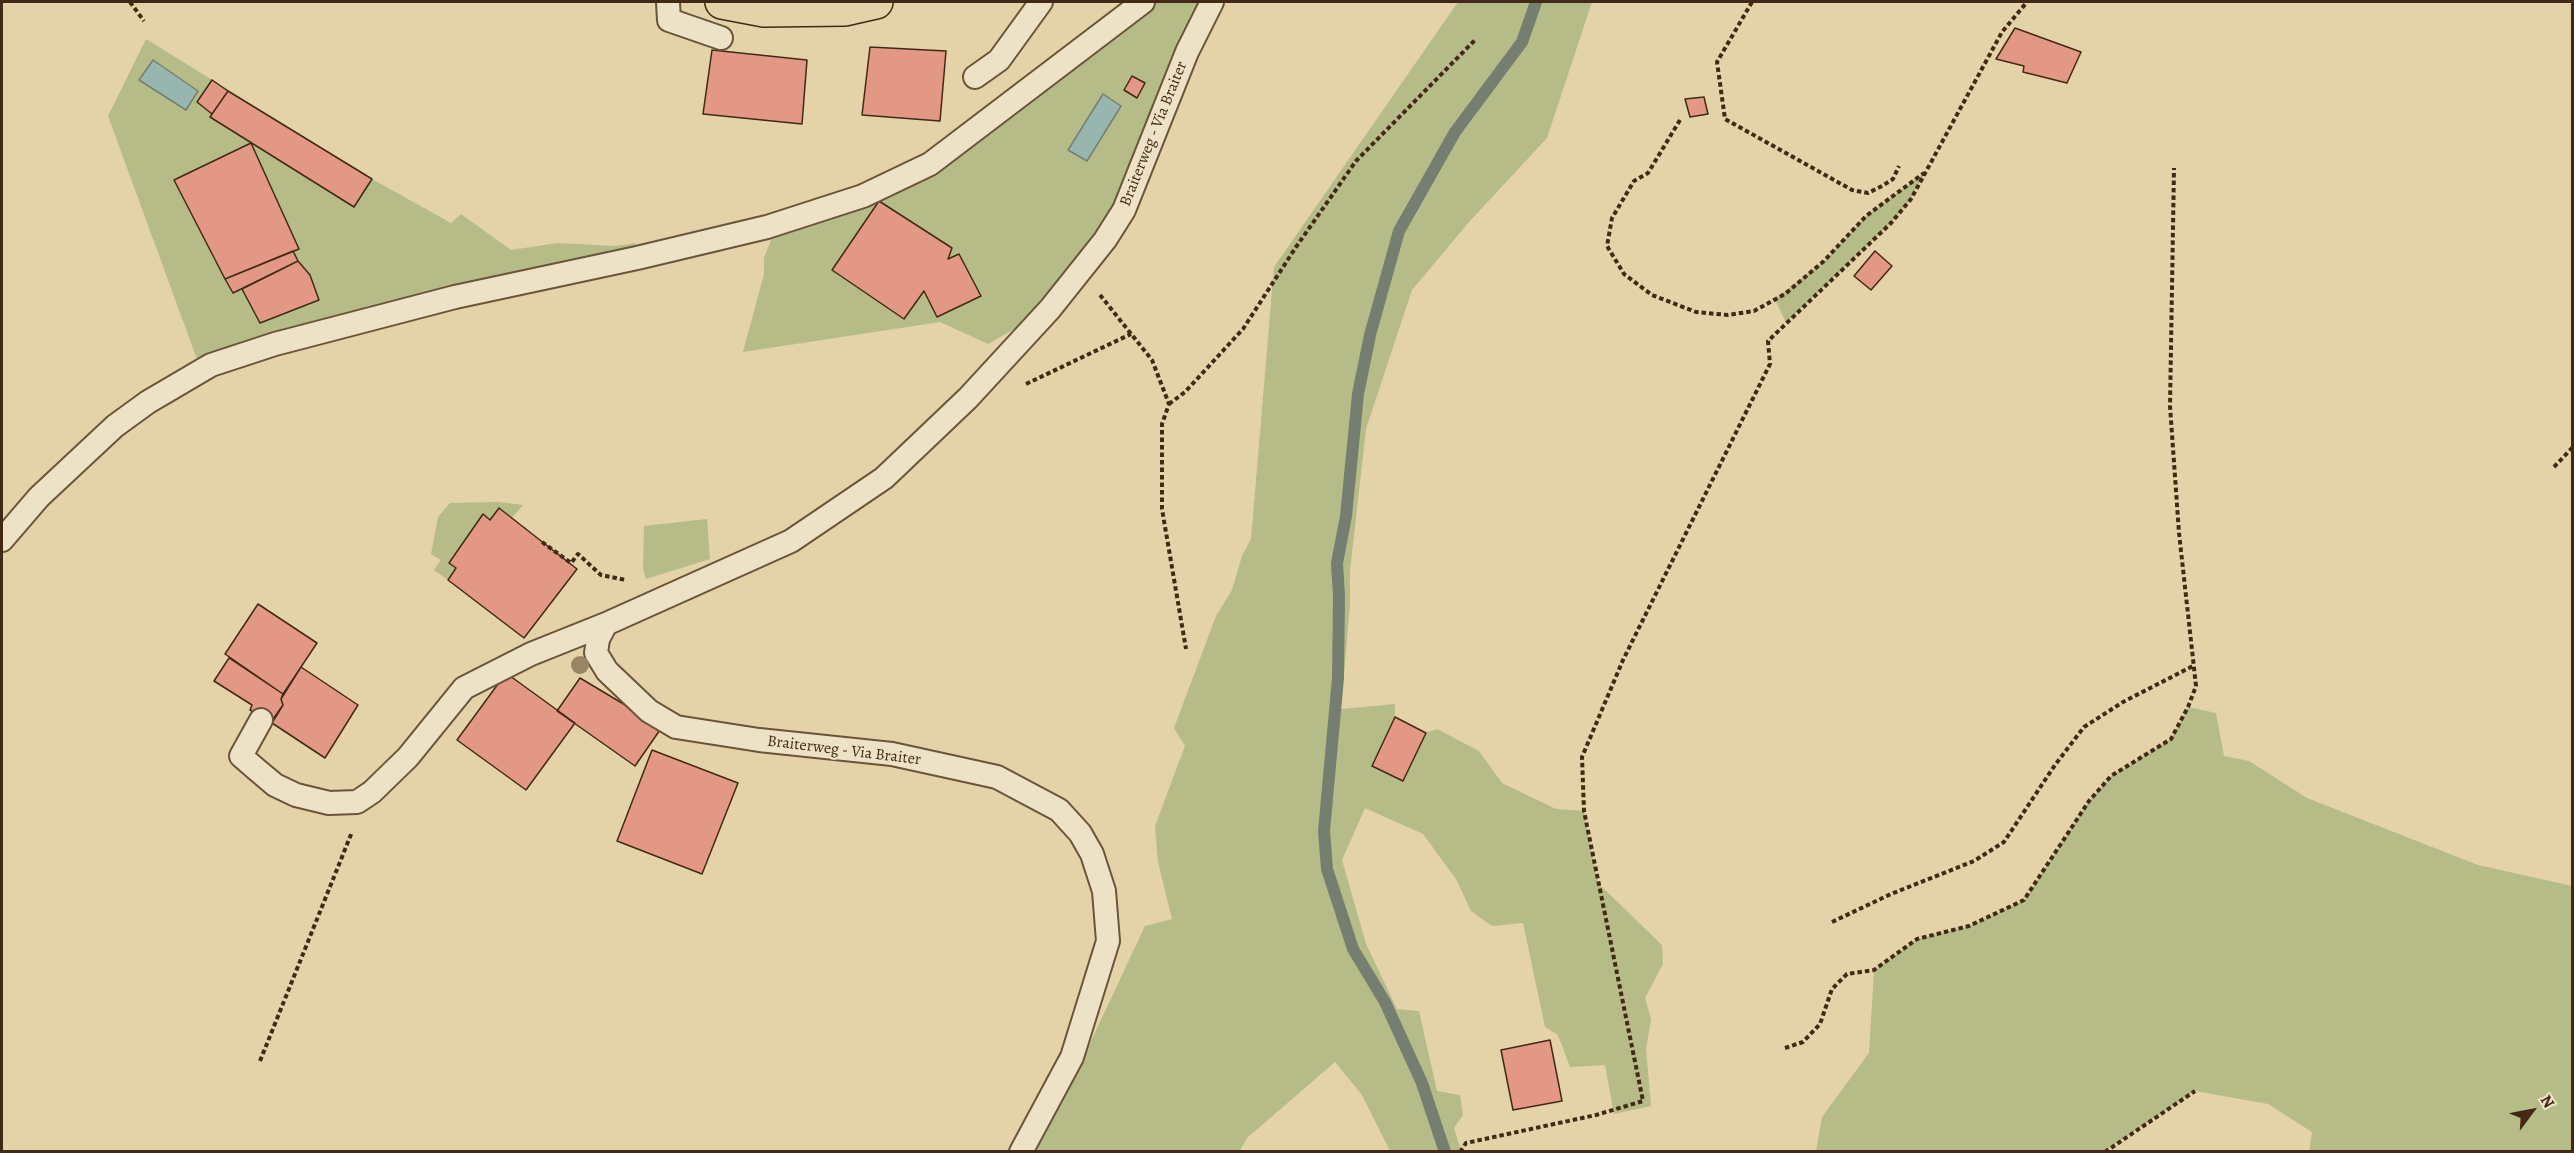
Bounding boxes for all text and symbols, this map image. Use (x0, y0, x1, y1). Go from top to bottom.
street label: Braiterweg - Via Braiter (1116, 59, 1192, 209)
street label: Braiterweg - Via Braiter (766, 732, 922, 770)
north arrow (2502, 1081, 2562, 1141)
text: N (2535, 1091, 2560, 1112)

